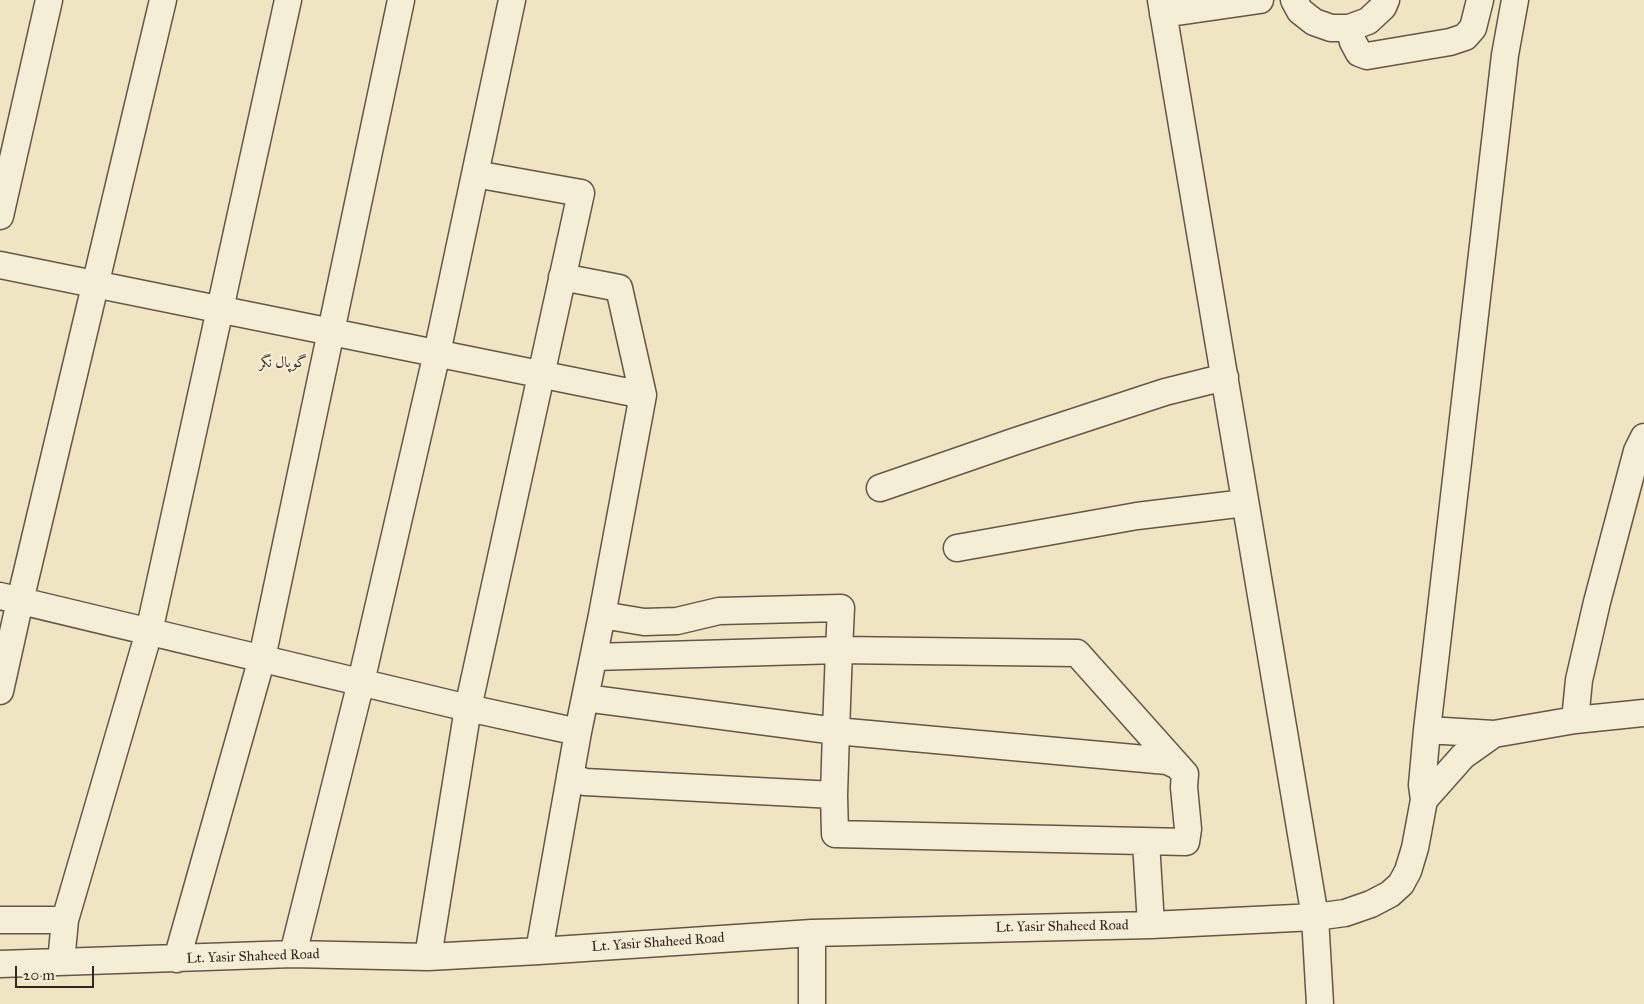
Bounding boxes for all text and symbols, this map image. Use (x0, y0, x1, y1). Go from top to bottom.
district label: گوپال نگر (259, 354, 307, 372)
street label: Lt. Yasir Shaheed Road (995, 917, 1129, 937)
street label: Lt. Yasir Shaheed Road (591, 930, 725, 956)
street label: Lt. Yasir Shaheed Road (186, 946, 320, 968)
scale bar (18, 956, 96, 988)
text: 20 m (23, 966, 55, 984)

